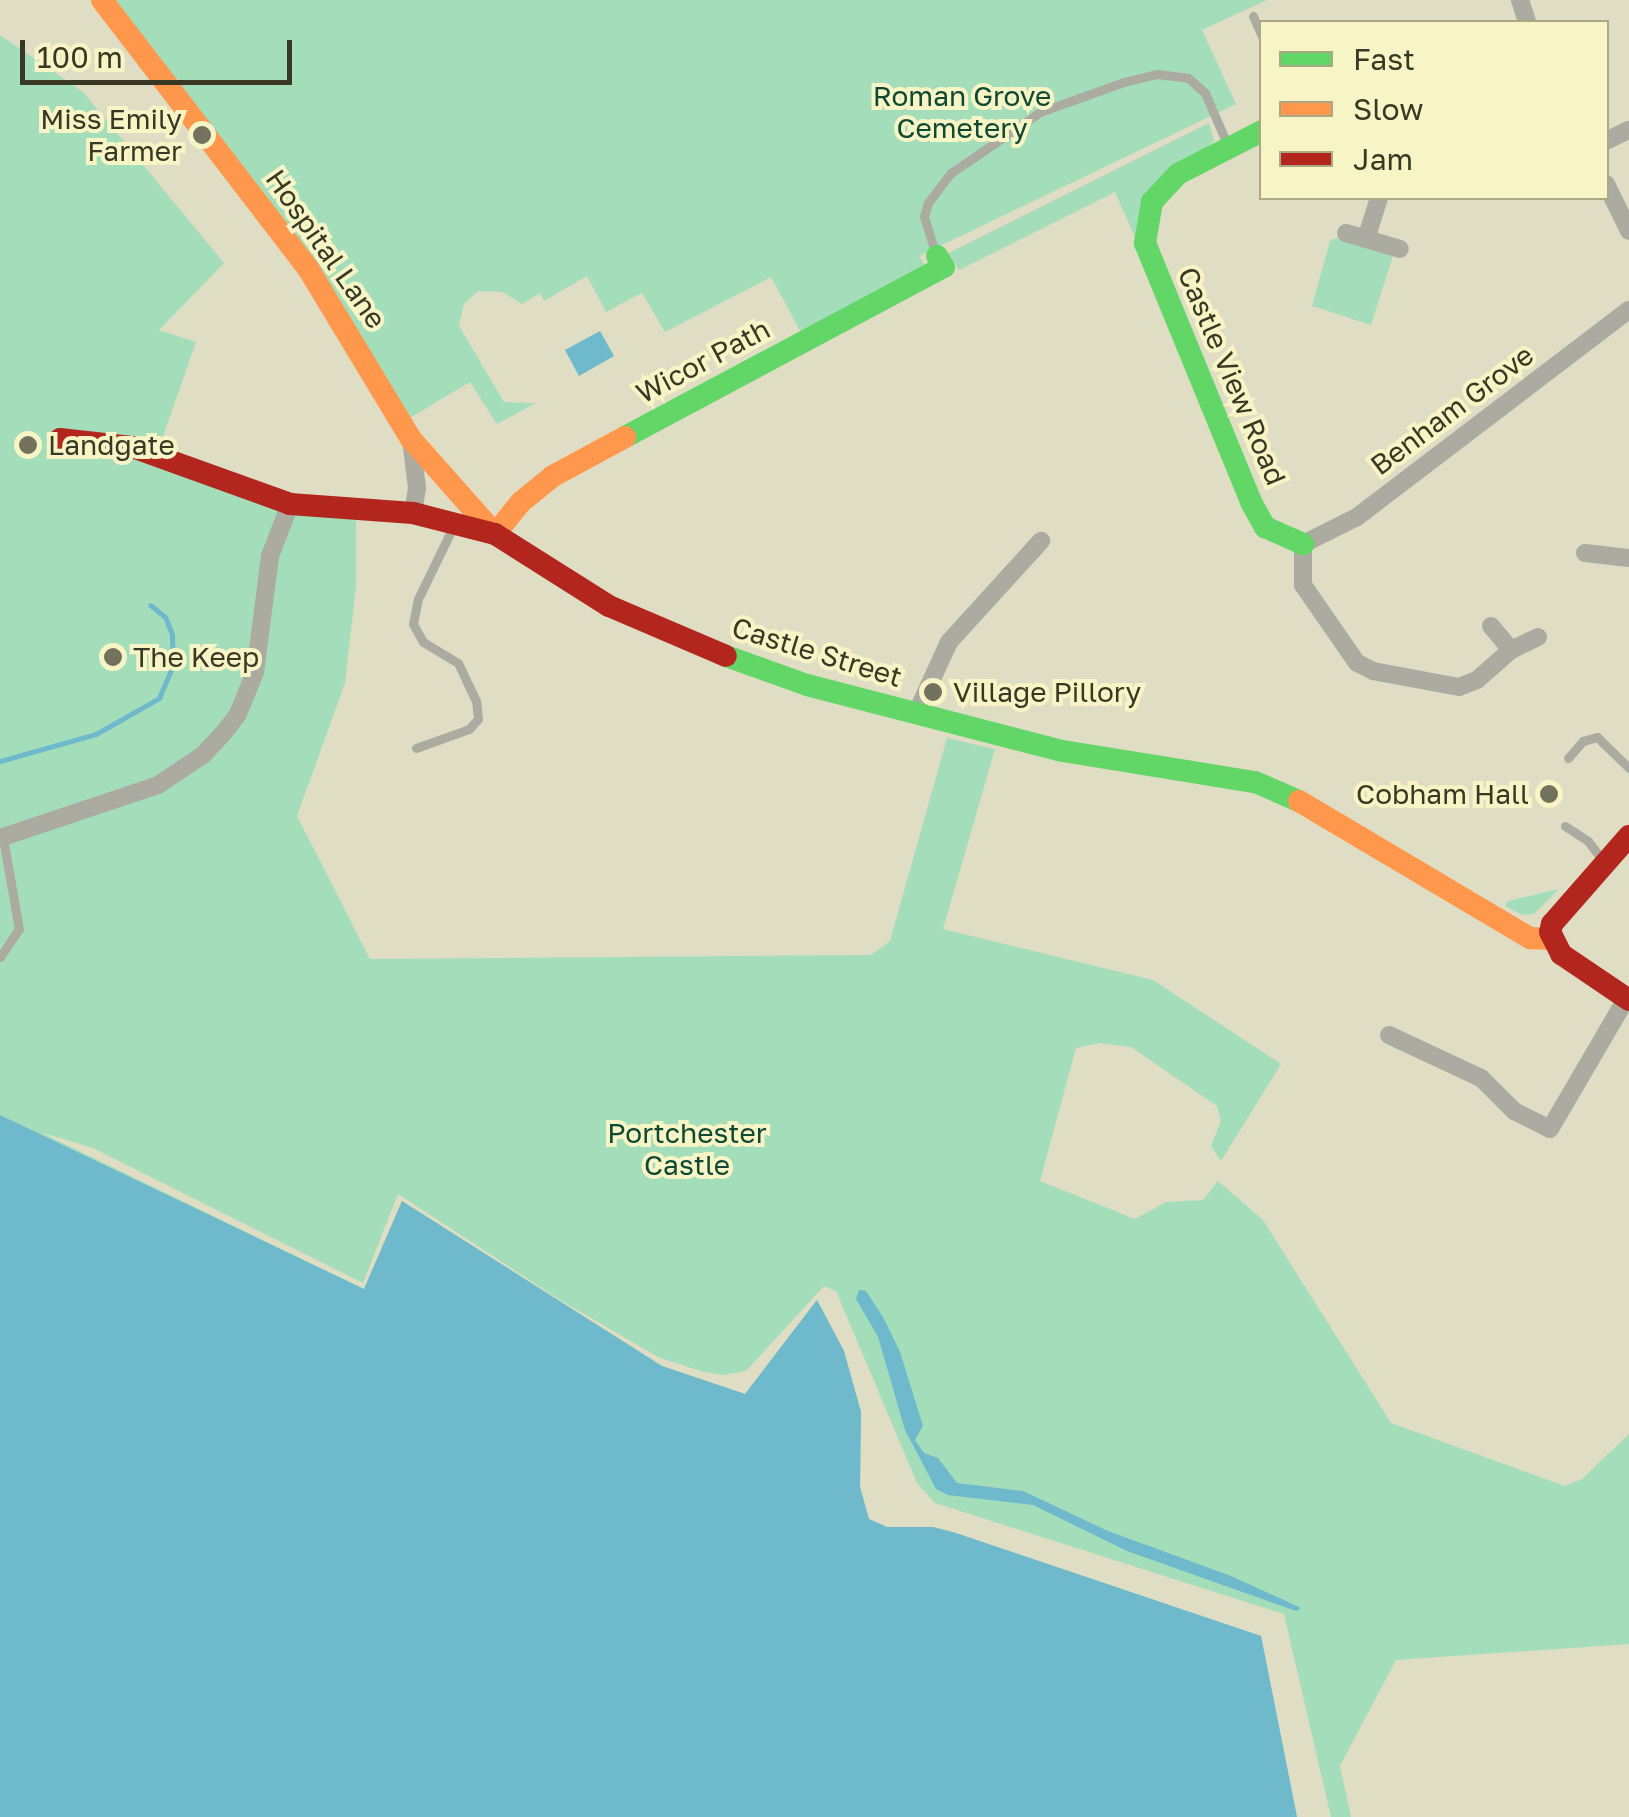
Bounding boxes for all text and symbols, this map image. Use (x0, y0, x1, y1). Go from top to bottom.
scale bar (25, 20, 298, 82)
legend (1259, 20, 1609, 200)
text: 100 m (37, 39, 123, 75)
text: Fast (1353, 41, 1415, 77)
park label: Roman Grove Cemetery (873, 79, 1051, 145)
text: Slow (1353, 91, 1424, 127)
place label: Miss Emily Farmer (40, 102, 182, 168)
marker: Miss Emily Farmer (191, 124, 213, 146)
text: Jam (1353, 141, 1413, 177)
street label: Hospital Lane (259, 163, 393, 335)
street label: Castle View Road (1171, 262, 1293, 490)
street label: Wicor Path (630, 312, 776, 410)
street label: Benham Grove (1364, 338, 1540, 482)
place label: Landgate (48, 428, 175, 462)
marker: Landgate (17, 434, 39, 456)
street label: Castle Street (728, 610, 906, 694)
place label: The Keep (133, 640, 259, 674)
marker: The Keep (102, 646, 124, 668)
place label: Village Pillory (953, 675, 1141, 709)
marker: Village Pillory (922, 681, 944, 703)
place label: Cobham Hall (1356, 777, 1529, 811)
marker: Cobham Hall (1538, 783, 1560, 805)
park label: Portchester Castle (607, 1116, 767, 1182)

